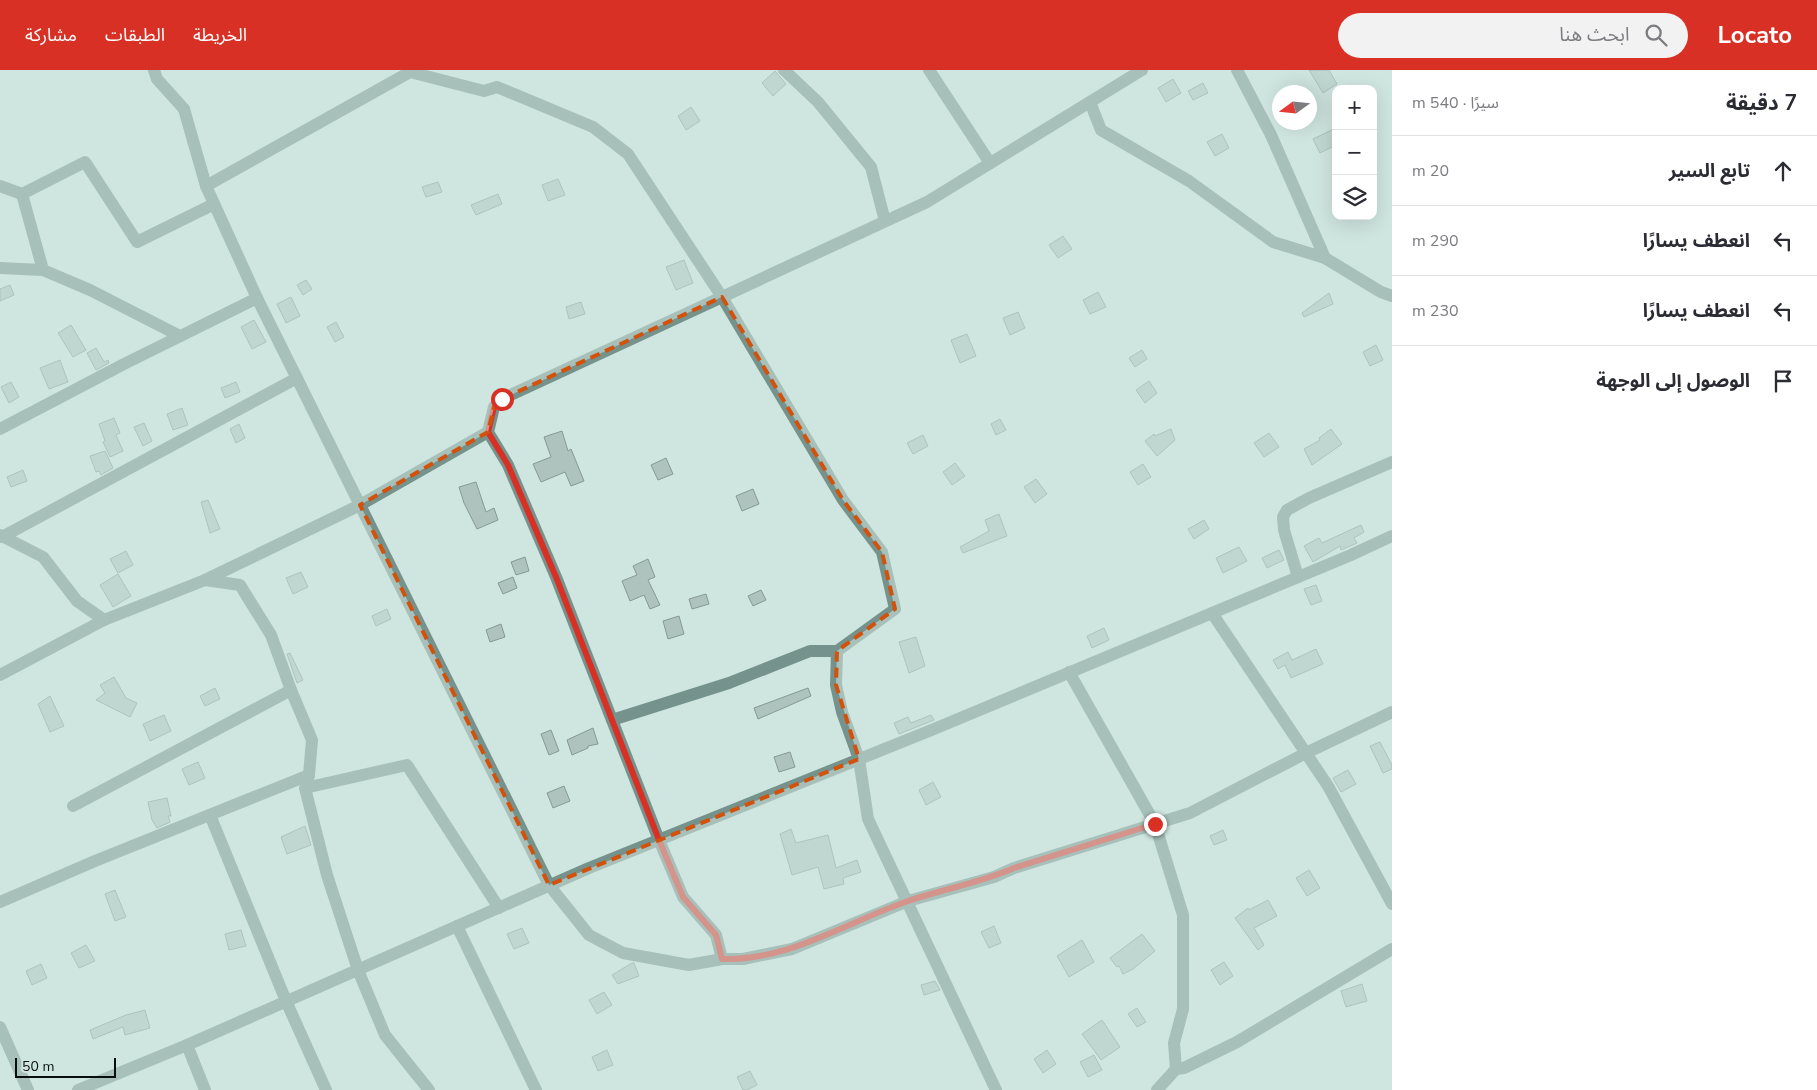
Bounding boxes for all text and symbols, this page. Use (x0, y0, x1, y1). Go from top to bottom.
search box (1338, 13, 1688, 58)
text: Locato (1718, 19, 1792, 51)
icon: search (1642, 21, 1670, 49)
text: ابحث هنا (1559, 22, 1630, 48)
text: مشاركة (25, 23, 77, 47)
text: الطبقات (105, 23, 165, 47)
text: الخريطة (193, 23, 247, 47)
north arrow (1272, 85, 1317, 130)
map controls (1332, 85, 1377, 220)
button: + (1332, 85, 1377, 130)
text: 7 دقيقة (1726, 89, 1797, 117)
text: سيرًا · 540 m (1412, 92, 1499, 114)
button: − (1332, 130, 1377, 175)
icon: ahead (1769, 157, 1797, 185)
text: تابع السير (1669, 158, 1750, 184)
text: 20 m (1412, 160, 1449, 182)
button: layers (1332, 175, 1377, 220)
icon: left (1769, 227, 1797, 255)
text: انعطف يسارًا (1643, 228, 1750, 254)
text: 290 m (1412, 230, 1459, 252)
icon: left (1769, 297, 1797, 325)
text: انعطف يسارًا (1643, 298, 1750, 324)
text: 230 m (1412, 300, 1459, 322)
icon: arrive (1769, 367, 1797, 395)
text: الوصول إلى الوجهة (1596, 368, 1750, 394)
route start (491, 388, 514, 411)
route end (1144, 813, 1167, 836)
scale bar (15, 1055, 116, 1078)
text: 50 m (22, 1057, 54, 1076)

